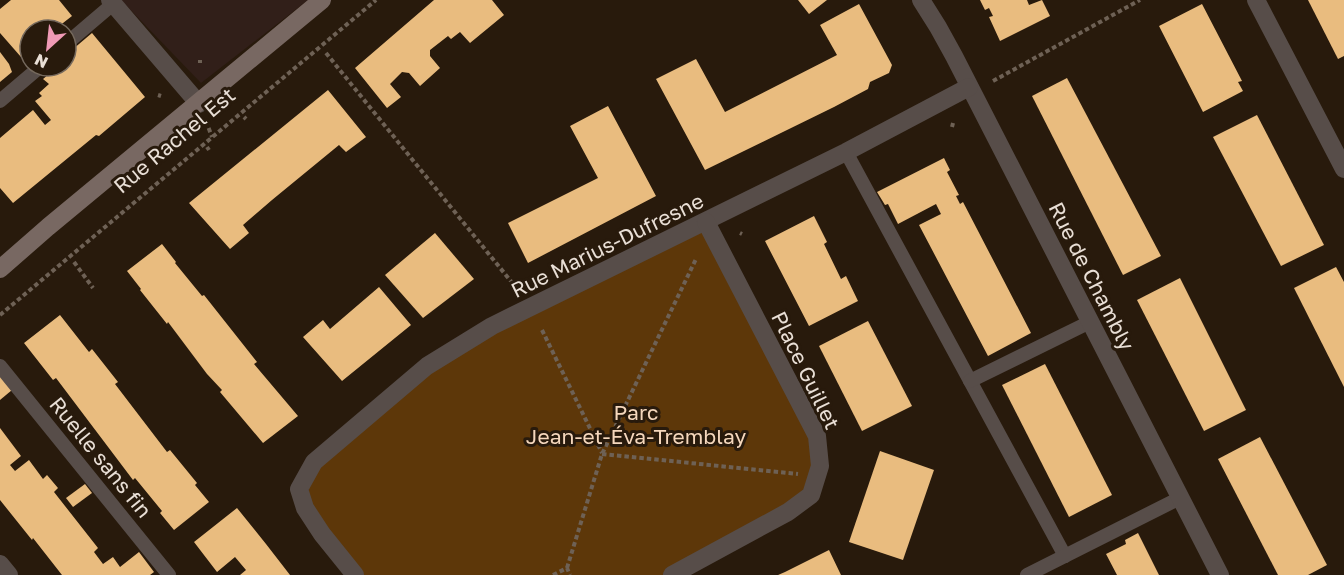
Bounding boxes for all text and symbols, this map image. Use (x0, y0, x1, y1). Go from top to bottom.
north arrow (18, 18, 78, 78)
text: N (31, 50, 51, 73)
street label: Rue Rachel Est (108, 82, 240, 198)
street label: Rue Marius-Dufresne (506, 187, 708, 303)
street label: Rue de Chambly (1043, 197, 1141, 355)
street label: Place Guillet (766, 307, 846, 433)
street label: Ruelle sans fin (44, 391, 158, 523)
park label: Parc Jean-et-Éva-Tremblay (526, 399, 746, 449)

